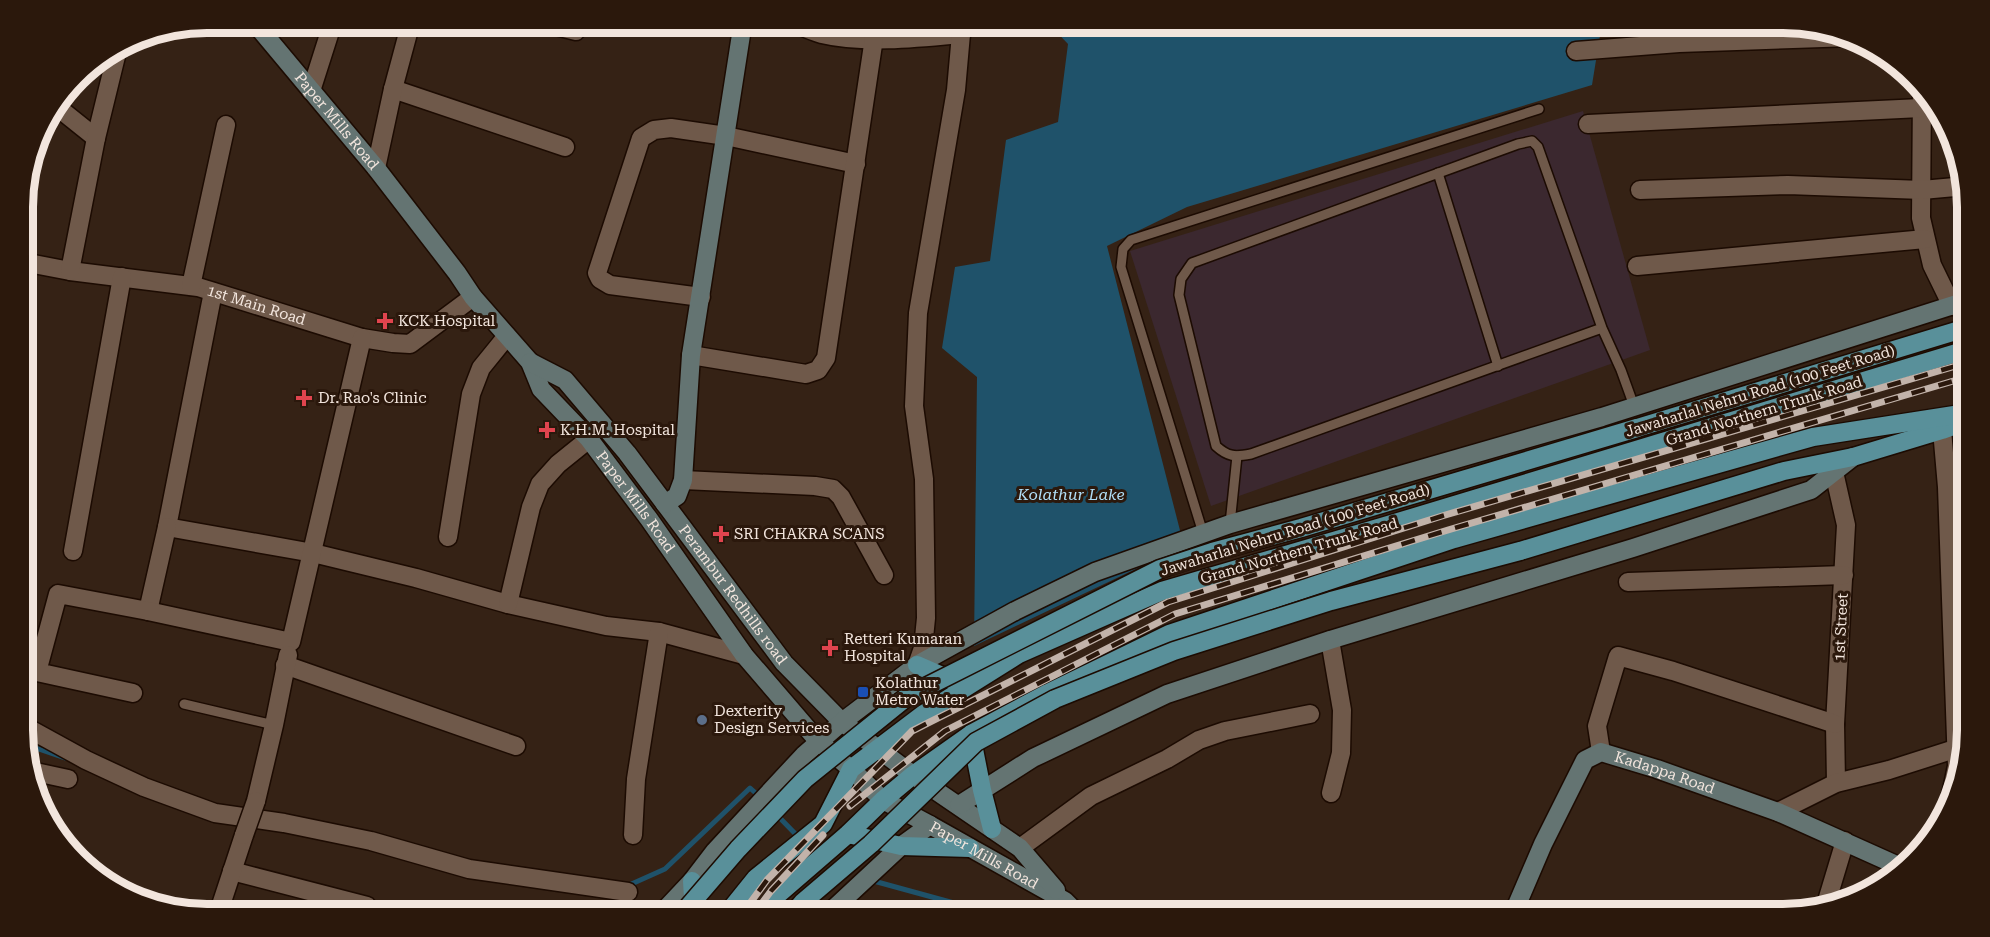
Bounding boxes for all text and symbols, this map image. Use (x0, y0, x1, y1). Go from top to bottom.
street label: Paper Mills Road (291, 69, 383, 174)
street label: 1st Main Road (205, 281, 308, 329)
marker: KCK Hospital (376, 312, 394, 330)
place label: KCK Hospital (398, 312, 496, 330)
street label: Jawaharlal Nehru Road (100 Feet Road) (1623, 341, 1897, 441)
street label: Grand Northern Trunk Road (1664, 372, 1865, 450)
marker: Dr. Rao's Clinic (295, 389, 313, 407)
place label: Dr. Rao's Clinic (318, 389, 427, 407)
marker: K.H.M. Hospital (538, 421, 556, 439)
place label: K.H.M. Hospital (560, 421, 675, 439)
street label: Paper Mills Road (592, 448, 679, 557)
street label: Jawaharlal Nehru Road (100 Feet Road) (1158, 480, 1432, 580)
water label: Kolathur Lake (1016, 485, 1125, 504)
street label: Grand Northern Trunk Road (1198, 514, 1400, 588)
street label: Perambur Redhills road (675, 521, 791, 668)
marker: SRI CHAKRA SCANS (712, 525, 730, 543)
place label: SRI CHAKRA SCANS (734, 525, 884, 543)
street label: 1st Street (1830, 592, 1852, 661)
place label: Retteri Kumaran Hospital (844, 630, 962, 665)
marker: Retteri Kumaran Hospital (821, 639, 839, 657)
place label: Kolathur Metro Water (875, 674, 964, 709)
marker: Kolathur Metro Water (856, 685, 870, 699)
place label: Dexterity Design Services (714, 702, 829, 737)
marker: Dexterity Design Services (695, 713, 709, 727)
street label: Kadappa Road (1612, 748, 1718, 798)
street label: Paper Mills Road (927, 818, 1042, 893)

